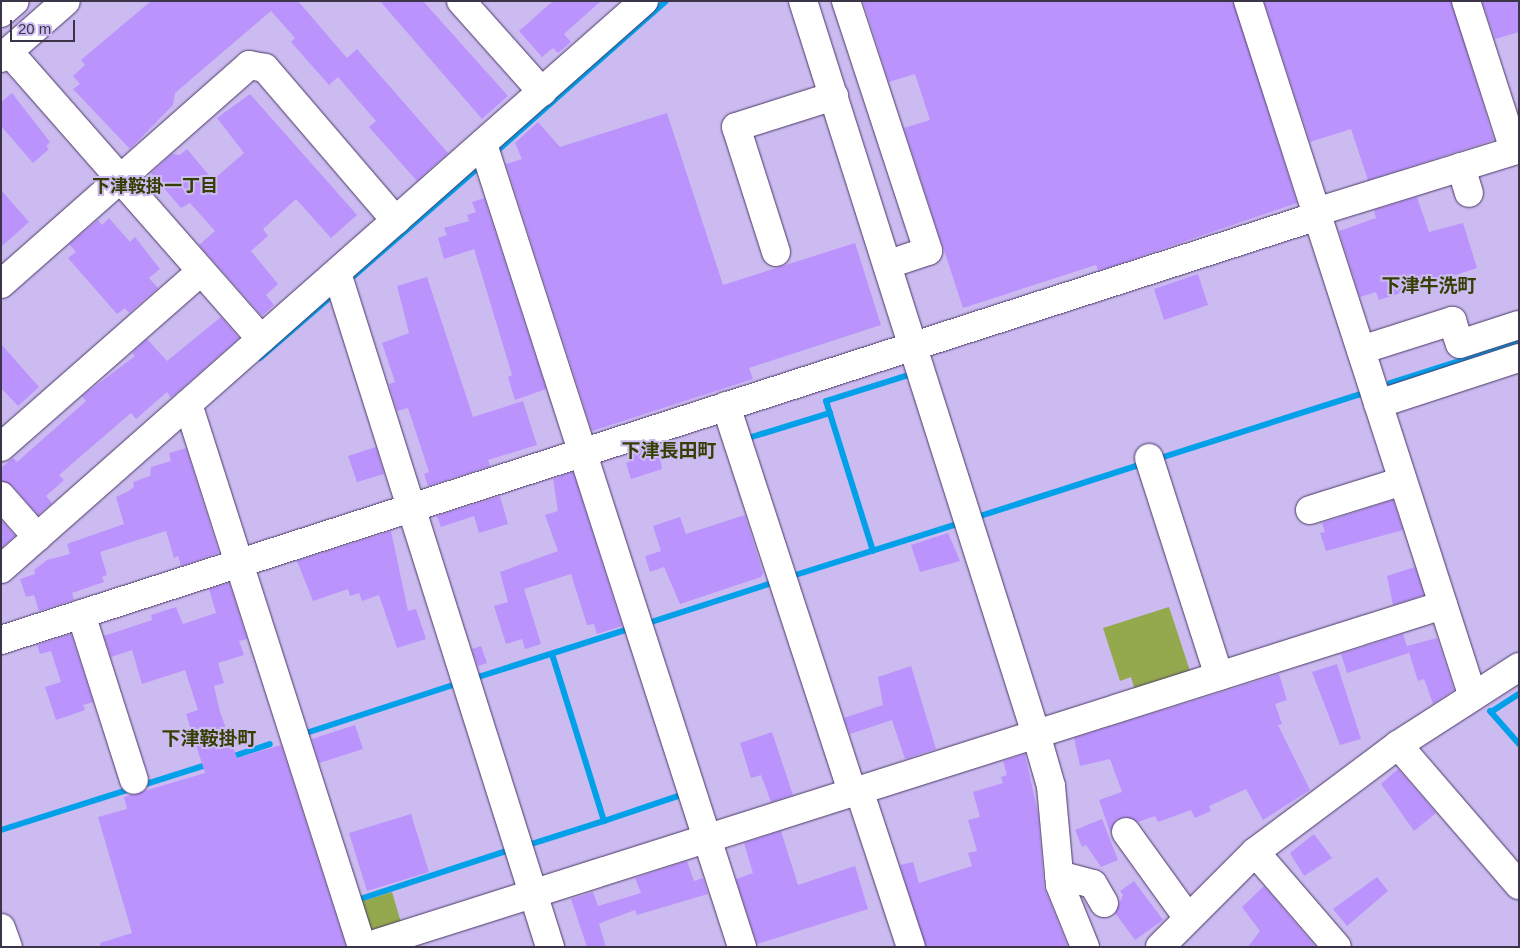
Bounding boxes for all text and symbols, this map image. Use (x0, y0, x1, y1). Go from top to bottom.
scale bar (12, 10, 78, 42)
text: 20 m (18, 20, 51, 37)
district label: 下津鞍掛一丁目 (92, 175, 218, 197)
district label: 下津牛洗町 (1382, 275, 1476, 297)
district label: 下津長田町 (622, 440, 716, 462)
district label: 下津鞍掛町 (162, 728, 256, 750)

